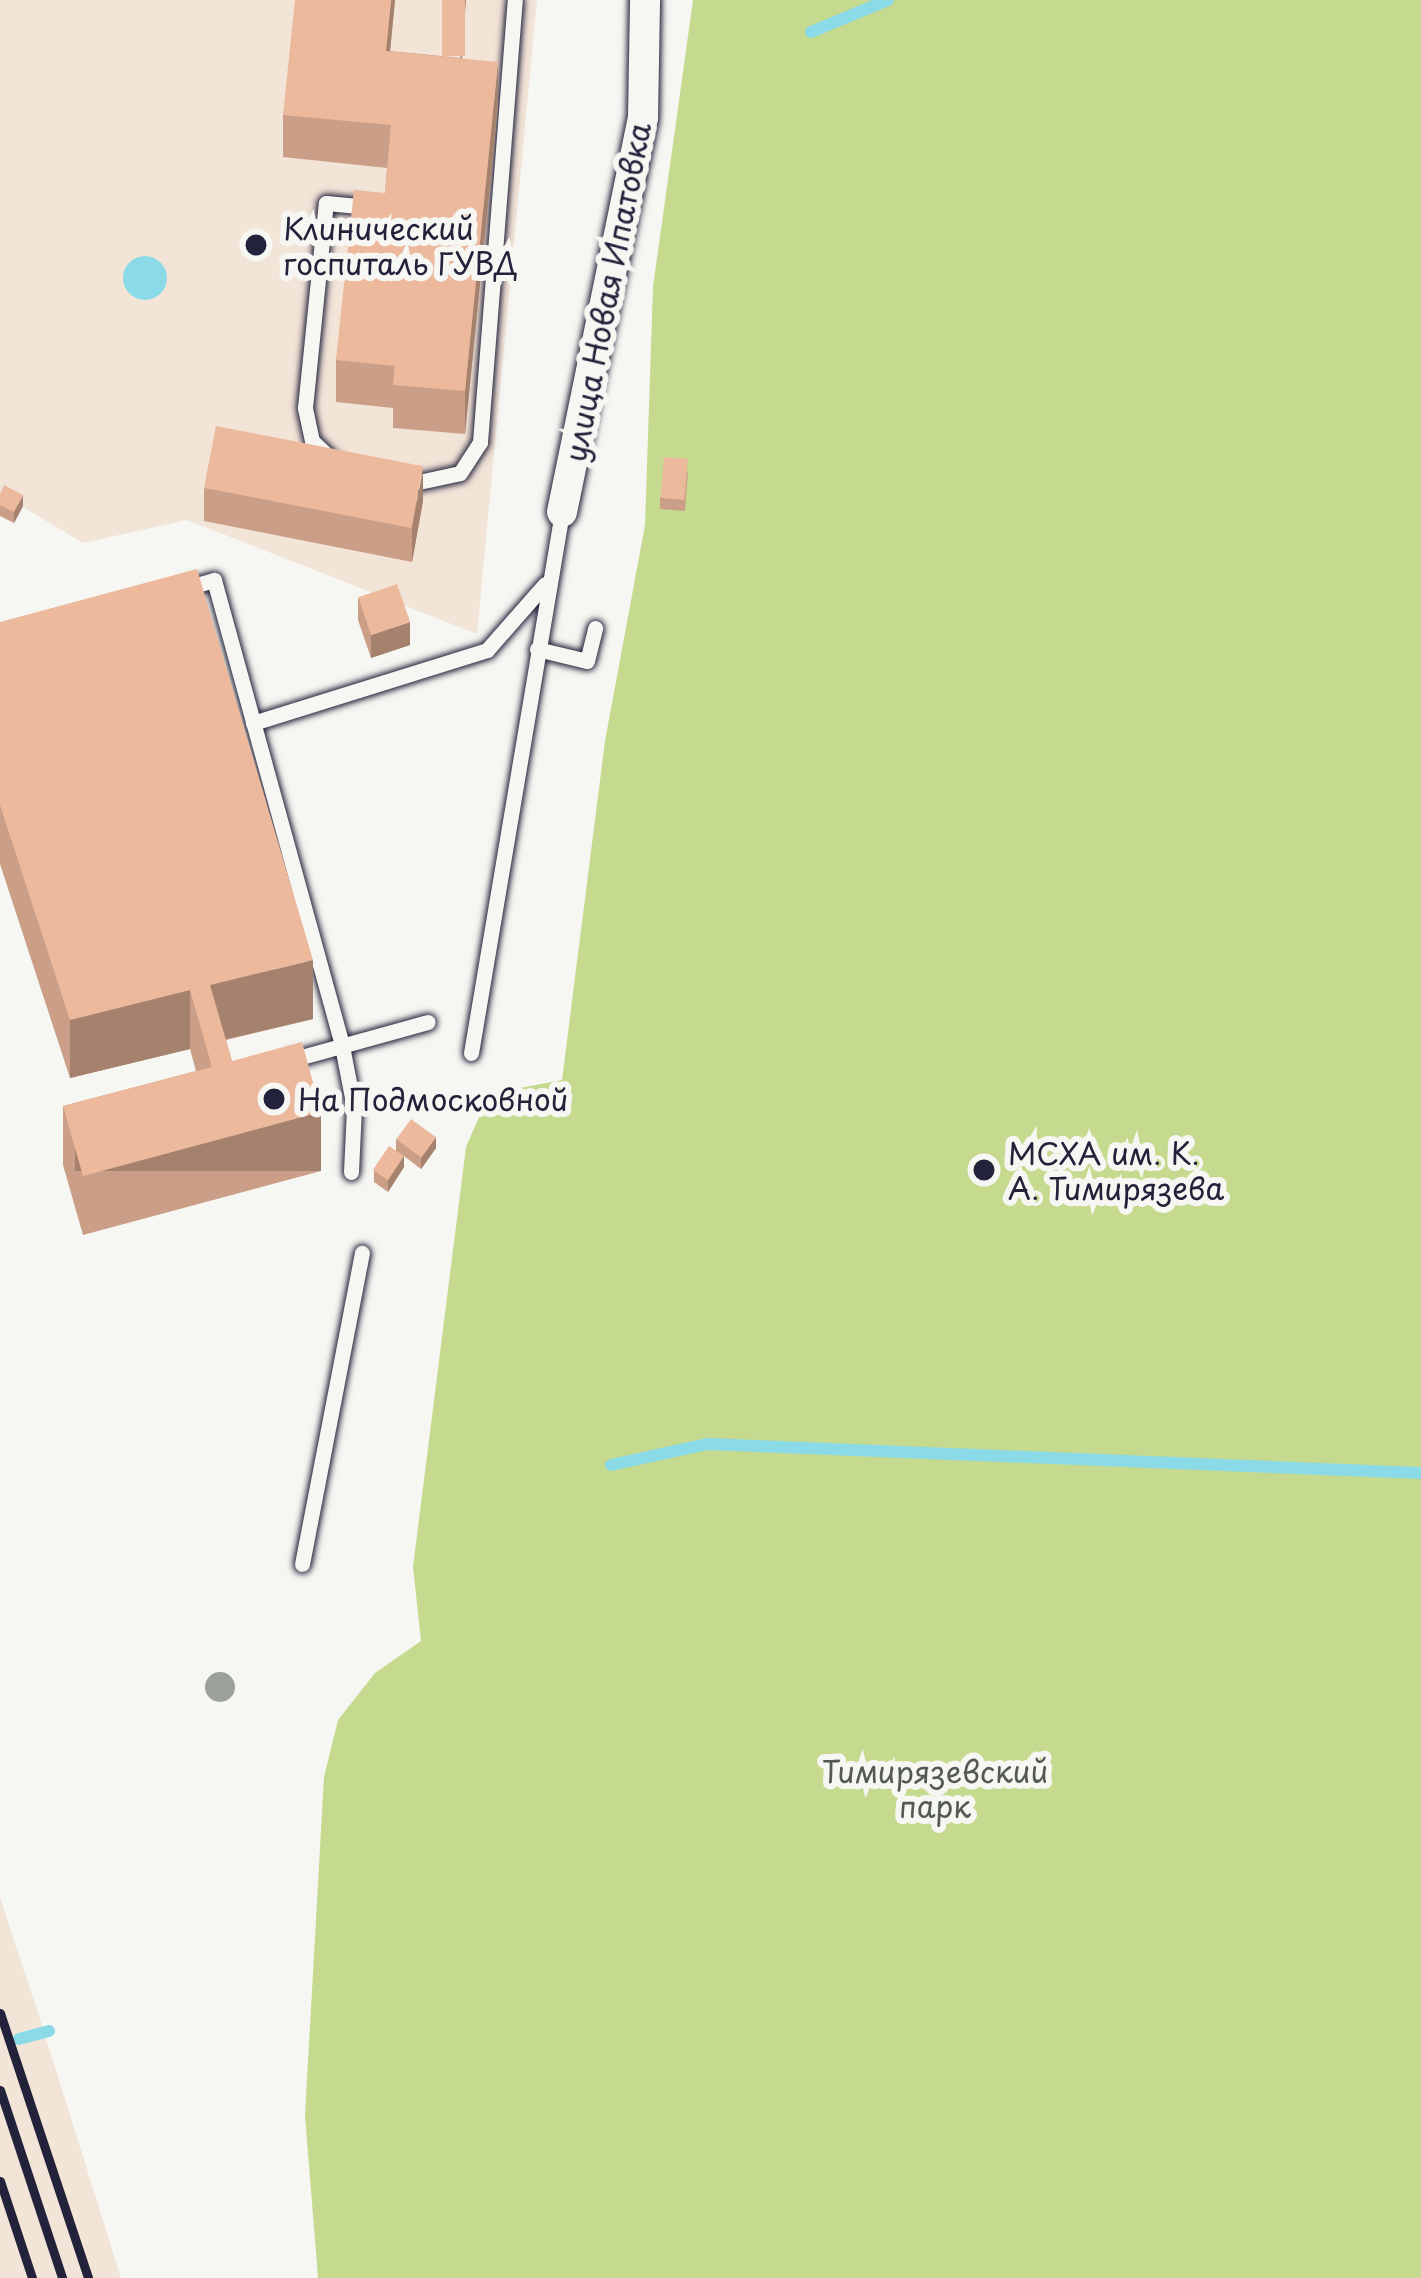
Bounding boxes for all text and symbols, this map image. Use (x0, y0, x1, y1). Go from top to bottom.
street label: улица Новая Ипатовка (556, 118, 658, 466)
place label: Клинический госпиталь ГУВД (283, 210, 517, 280)
marker: Клинический госпиталь ГУВД (240, 229, 272, 261)
place label: На Подмосковной (298, 1081, 569, 1117)
marker: На Подмосковной (261, 1086, 287, 1112)
place label: МСХА им. К. А. Тимирязева (1008, 1135, 1225, 1206)
marker: МСХА им. К. А. Тимирязева (971, 1157, 997, 1183)
park label: Тимирязевский парк (822, 1753, 1048, 1824)

